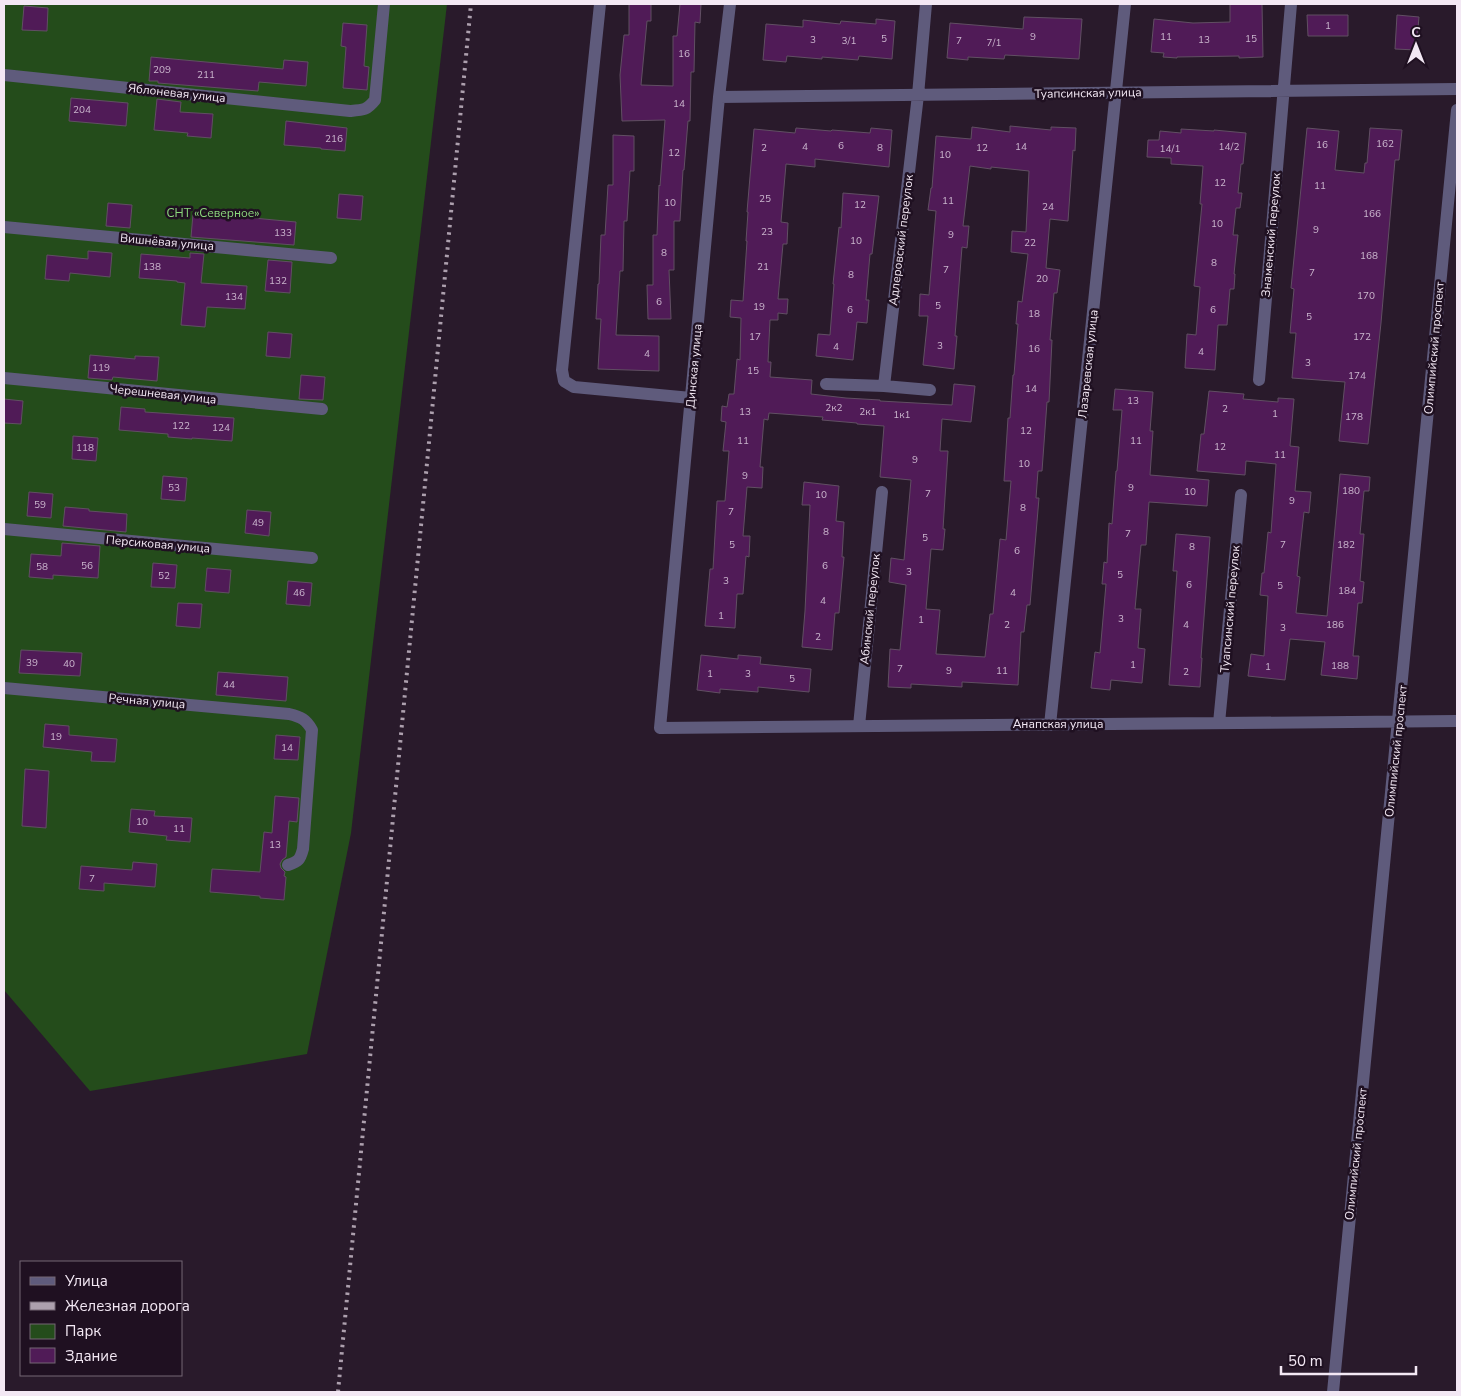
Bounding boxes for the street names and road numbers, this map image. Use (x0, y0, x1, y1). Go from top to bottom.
street label: Яблоневая улица (127, 80, 227, 106)
street label: Туапсинская улица (1034, 84, 1142, 102)
street label: Знаменский переулок (1258, 172, 1284, 298)
street label: Адлеровский переулок (885, 173, 917, 306)
street label: Вишнёвая улица (119, 230, 215, 254)
street label: Олимпийский проспект (1420, 281, 1448, 415)
street label: Лазаревская улица (1074, 309, 1102, 419)
street label: Динская улица (682, 323, 706, 409)
street label: Черешневая улица (109, 380, 217, 408)
street label: Персиковая улица (105, 531, 211, 557)
street label: Туапсинский переулок (1216, 544, 1244, 673)
street label: Абинский переулок (856, 552, 884, 665)
street label: Олимпийский проспект (1381, 683, 1411, 818)
street label: Речная улица (108, 690, 186, 712)
street label: Анапская улица (1013, 716, 1103, 732)
street label: Олимпийский проспект (1341, 1086, 1371, 1221)

